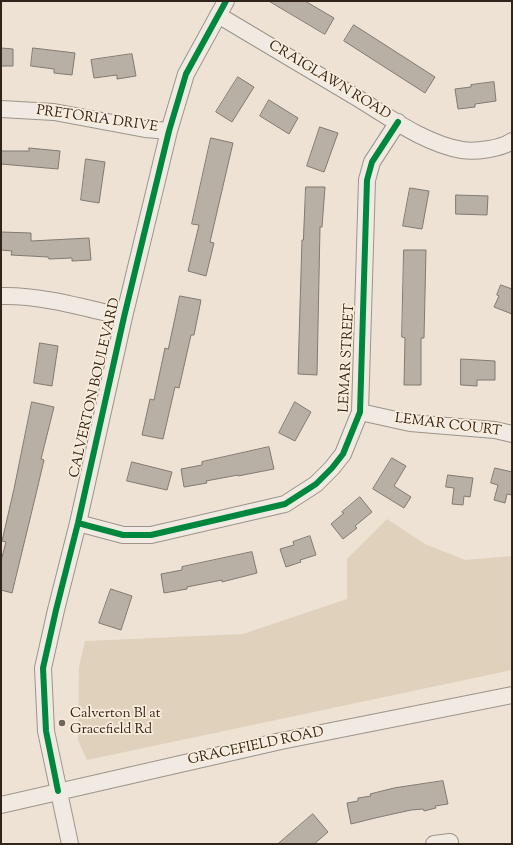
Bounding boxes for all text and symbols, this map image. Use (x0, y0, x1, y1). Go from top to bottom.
street label: CRAIGLAWN ROAD (265, 38, 393, 124)
street label: PRETORIA DRIVE (35, 103, 159, 137)
street label: CALVERTON BOULEVARD (67, 296, 125, 480)
street label: LEMAR STREET (337, 303, 359, 413)
street label: LEMAR COURT (394, 411, 502, 441)
place label: Calverton Bl at Gracefield Rd (70, 707, 160, 740)
marker: Calverton Bl at Gracefield Rd (57, 718, 67, 728)
street label: GRACEFIELD ROAD (186, 724, 326, 770)

